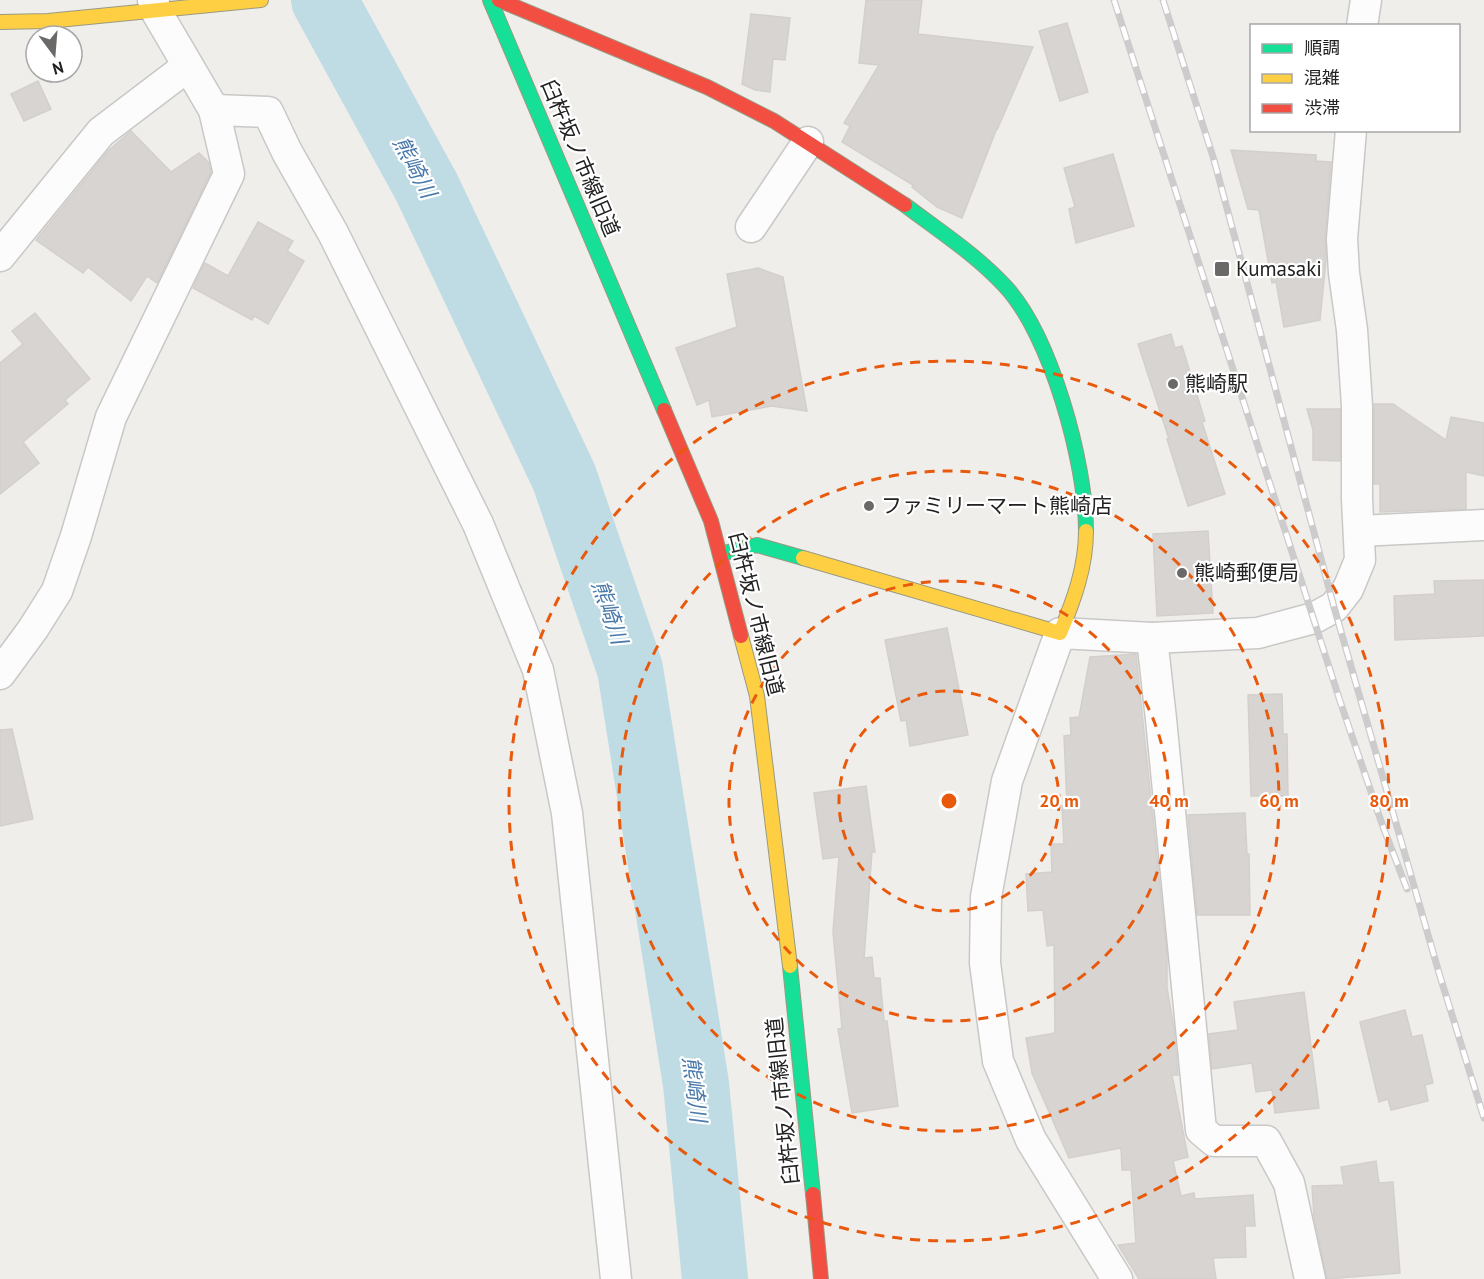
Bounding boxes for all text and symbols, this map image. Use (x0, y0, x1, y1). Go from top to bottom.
north arrow (24, 24, 84, 84)
legend (1250, 24, 1460, 132)
text: 順調 (1304, 36, 1340, 59)
text: N (50, 57, 66, 79)
text: 混雑 (1304, 66, 1340, 89)
street label: 臼杵坂ノ市線旧道 (535, 75, 626, 240)
text: 渋滞 (1304, 96, 1340, 119)
water label: 熊崎川 (387, 131, 444, 204)
place label: Kumasaki (1236, 255, 1322, 282)
marker: Kumasaki (1213, 260, 1231, 278)
place label: 熊崎駅 (1185, 370, 1248, 397)
marker: 熊崎駅 (1166, 377, 1180, 391)
place label: ファミリーマート熊崎店 (881, 492, 1112, 519)
marker: ファミリーマート熊崎店 (862, 499, 876, 513)
street label: 臼杵坂ノ市線旧道 (723, 529, 790, 699)
place label: 熊崎郵便局 (1194, 559, 1299, 586)
marker: 熊崎郵便局 (1175, 566, 1189, 580)
water label: 熊崎川 (586, 576, 635, 650)
text: 20 m (1039, 789, 1079, 812)
text: 40 m (1149, 789, 1189, 812)
text: 60 m (1259, 789, 1299, 812)
text: 80 m (1369, 789, 1409, 812)
centre of rings (939, 791, 959, 811)
street label: 臼杵坂ノ市線旧道 (760, 1016, 805, 1186)
water label: 熊崎川 (677, 1055, 713, 1125)

